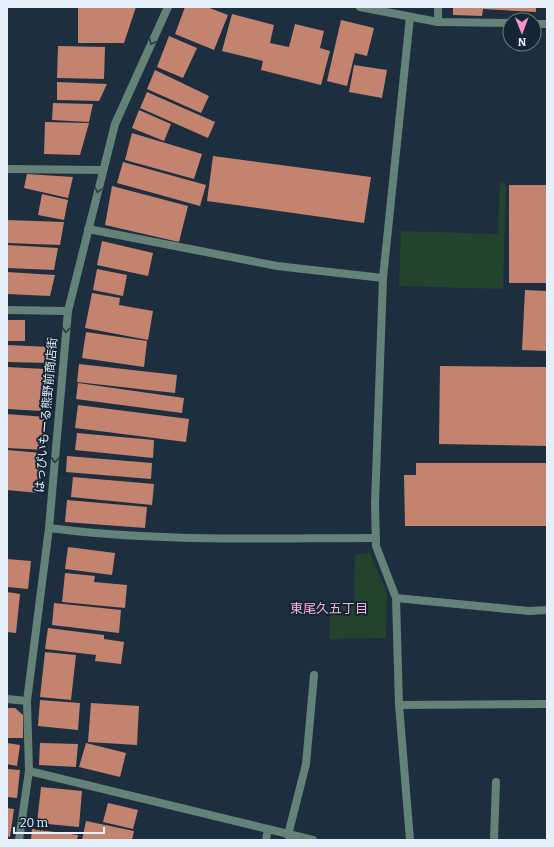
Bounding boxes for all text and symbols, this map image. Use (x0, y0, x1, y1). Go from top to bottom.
north arrow (502, 12, 542, 52)
text: N (517, 35, 527, 48)
one-way arrow (149, 38, 157, 46)
one-way arrow (94, 186, 103, 193)
one-way arrow (62, 327, 71, 333)
street label: はっぴいもーる熊野前商店街 (32, 337, 60, 493)
one-way arrow (50, 457, 59, 463)
district label: 東尾久五丁目 (290, 601, 368, 616)
scale bar (14, 809, 104, 835)
text: 20 m (20, 816, 49, 830)

